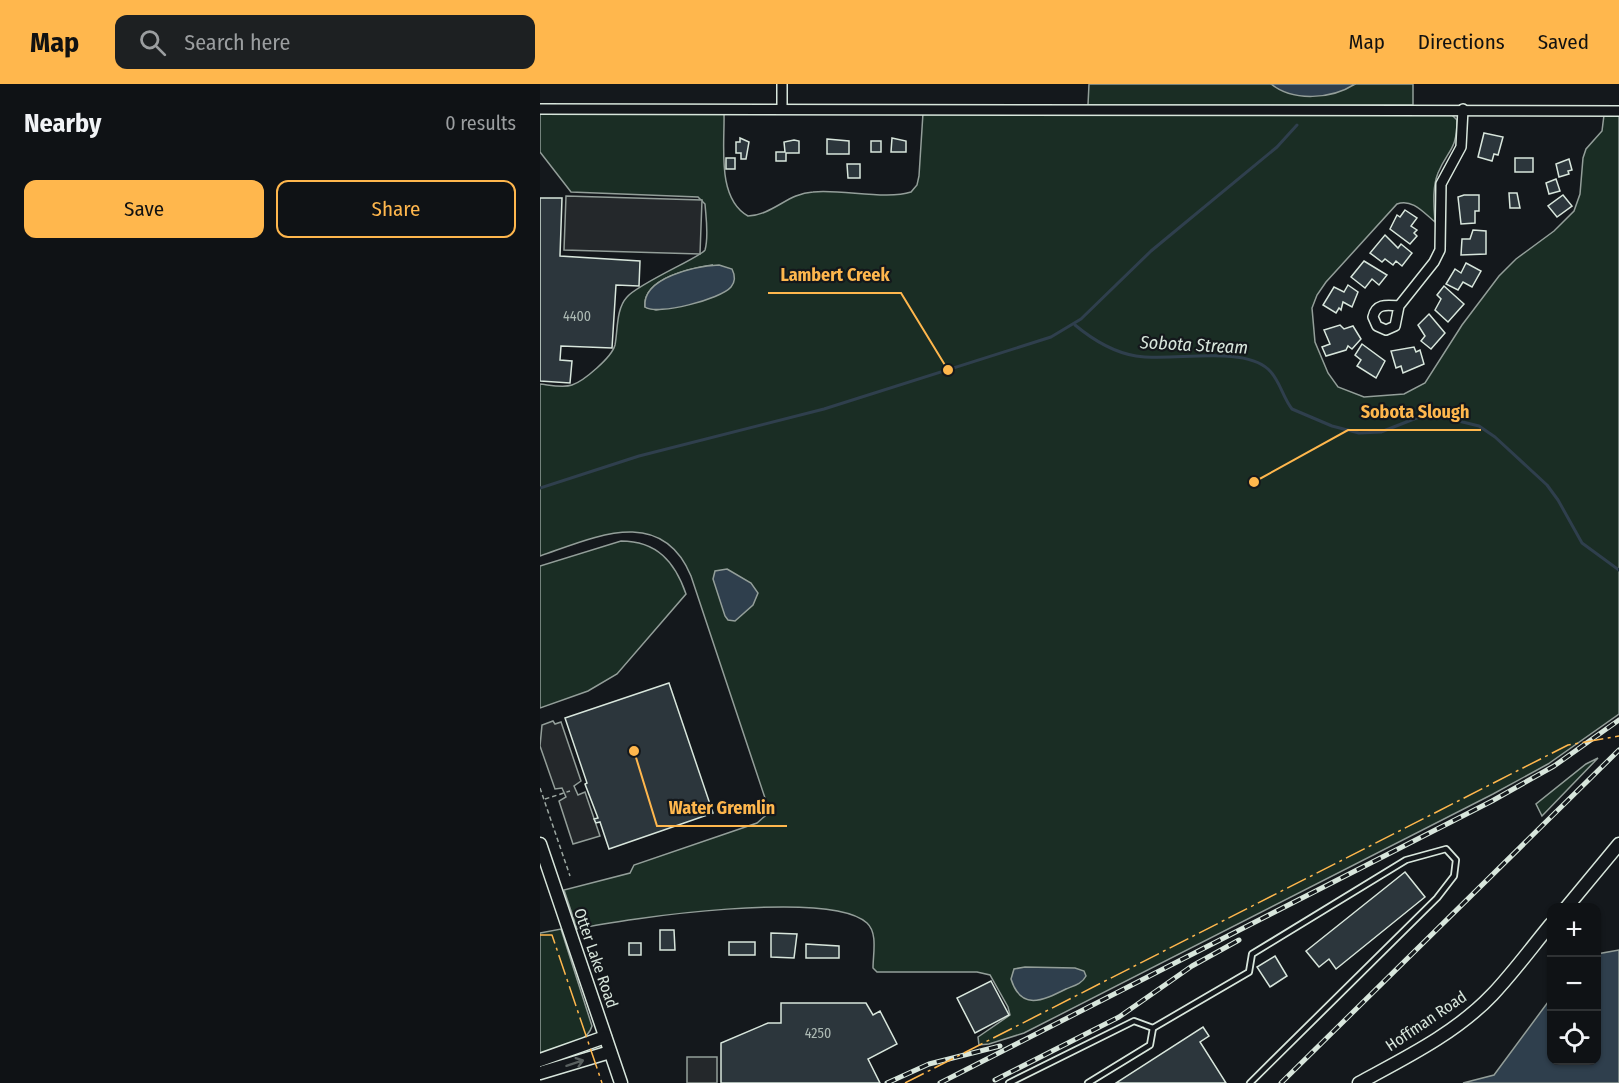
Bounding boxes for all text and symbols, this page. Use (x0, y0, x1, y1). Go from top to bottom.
search box (115, 15, 535, 69)
text: Map (30, 26, 79, 59)
icon: search (136, 26, 169, 59)
text: Search here (184, 29, 290, 56)
text: Map (1348, 29, 1385, 55)
text: Directions (1418, 29, 1505, 55)
text: Saved (1538, 29, 1589, 55)
text: Nearby (24, 108, 101, 139)
text: 0 results (445, 111, 516, 135)
button: Save (24, 180, 264, 238)
button: Share (276, 180, 516, 238)
callout: Lambert Creek (768, 257, 901, 293)
text: Lambert Creek (780, 264, 890, 286)
house number: 4400 (563, 308, 591, 325)
water label: Sobota Stream (1138, 331, 1249, 359)
callout: Sobota Slough (1348, 394, 1481, 430)
text: Sobota Slough (1361, 401, 1469, 423)
callout: Water Gremlin (657, 790, 787, 826)
text: Water Gremlin (669, 797, 775, 819)
map controls (1547, 903, 1601, 1065)
button: + (1547, 903, 1601, 957)
street label: Otter Lake Road (570, 906, 622, 1010)
button: − (1547, 957, 1601, 1011)
street label: Hoffman Road (1382, 987, 1470, 1055)
button: locate (1547, 1011, 1601, 1065)
house number: 4250 (805, 1025, 831, 1042)
one-way arrow (565, 1057, 584, 1068)

